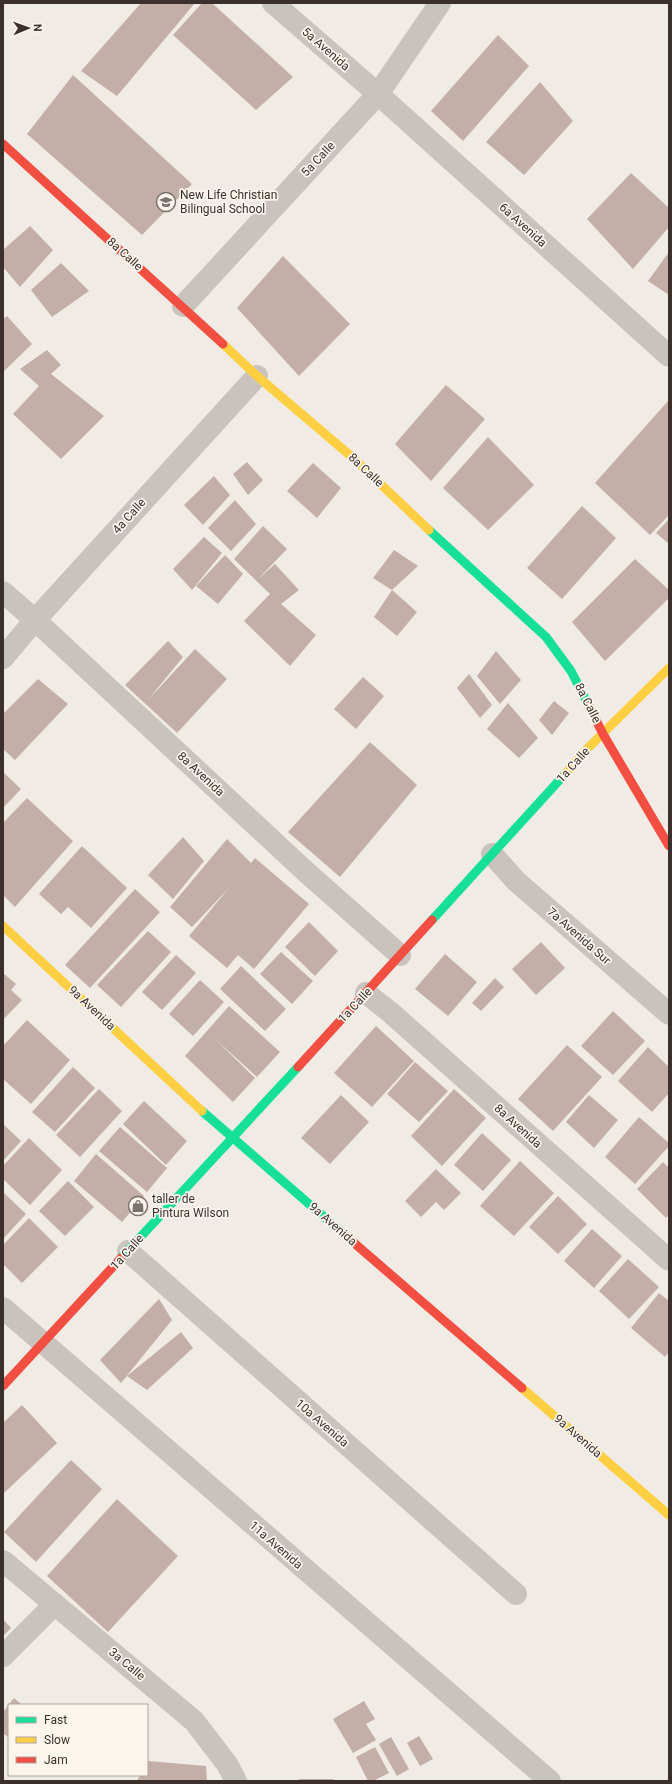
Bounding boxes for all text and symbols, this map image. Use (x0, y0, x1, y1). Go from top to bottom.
north arrow (8, 8, 48, 48)
text: N (31, 24, 44, 32)
street label: 5a Avenida (299, 24, 353, 74)
street label: 5a Calle (298, 139, 338, 179)
place label: New Life Christian Bilingual School (180, 188, 277, 216)
school or university icon: New Life Christian Bilingual School (155, 191, 177, 213)
street label: 6a Avenida (496, 200, 550, 250)
street label: 8a Calle (104, 234, 146, 274)
street label: 8a Calle (346, 450, 386, 490)
street label: 4a Calle (109, 495, 149, 537)
street label: 8a Calle (572, 681, 604, 725)
street label: 1a Calle (553, 744, 593, 786)
street label: 8a Avenida (175, 749, 227, 799)
street label: 7a Avenida Sur (544, 905, 614, 967)
street label: 9a Avenida (66, 983, 118, 1033)
street label: 1a Calle (335, 985, 375, 1025)
street label: 8a Avenida (491, 1101, 545, 1151)
place label: taller de Pintura Wilson (152, 1192, 229, 1220)
shop icon: taller de Pintura Wilson (127, 1195, 149, 1217)
street label: 9a Avenida (306, 1199, 360, 1249)
street label: 1a Calle (107, 1231, 147, 1273)
street label: 10a Avenida (293, 1396, 351, 1450)
street label: 9a Avenida (551, 1411, 605, 1461)
street label: 11a Avenida (247, 1518, 305, 1572)
street label: 3a Calle (106, 1645, 148, 1683)
legend (8, 1704, 148, 1776)
text: Fast (44, 1713, 67, 1727)
text: Slow (44, 1733, 70, 1747)
text: Jam (44, 1753, 68, 1767)

